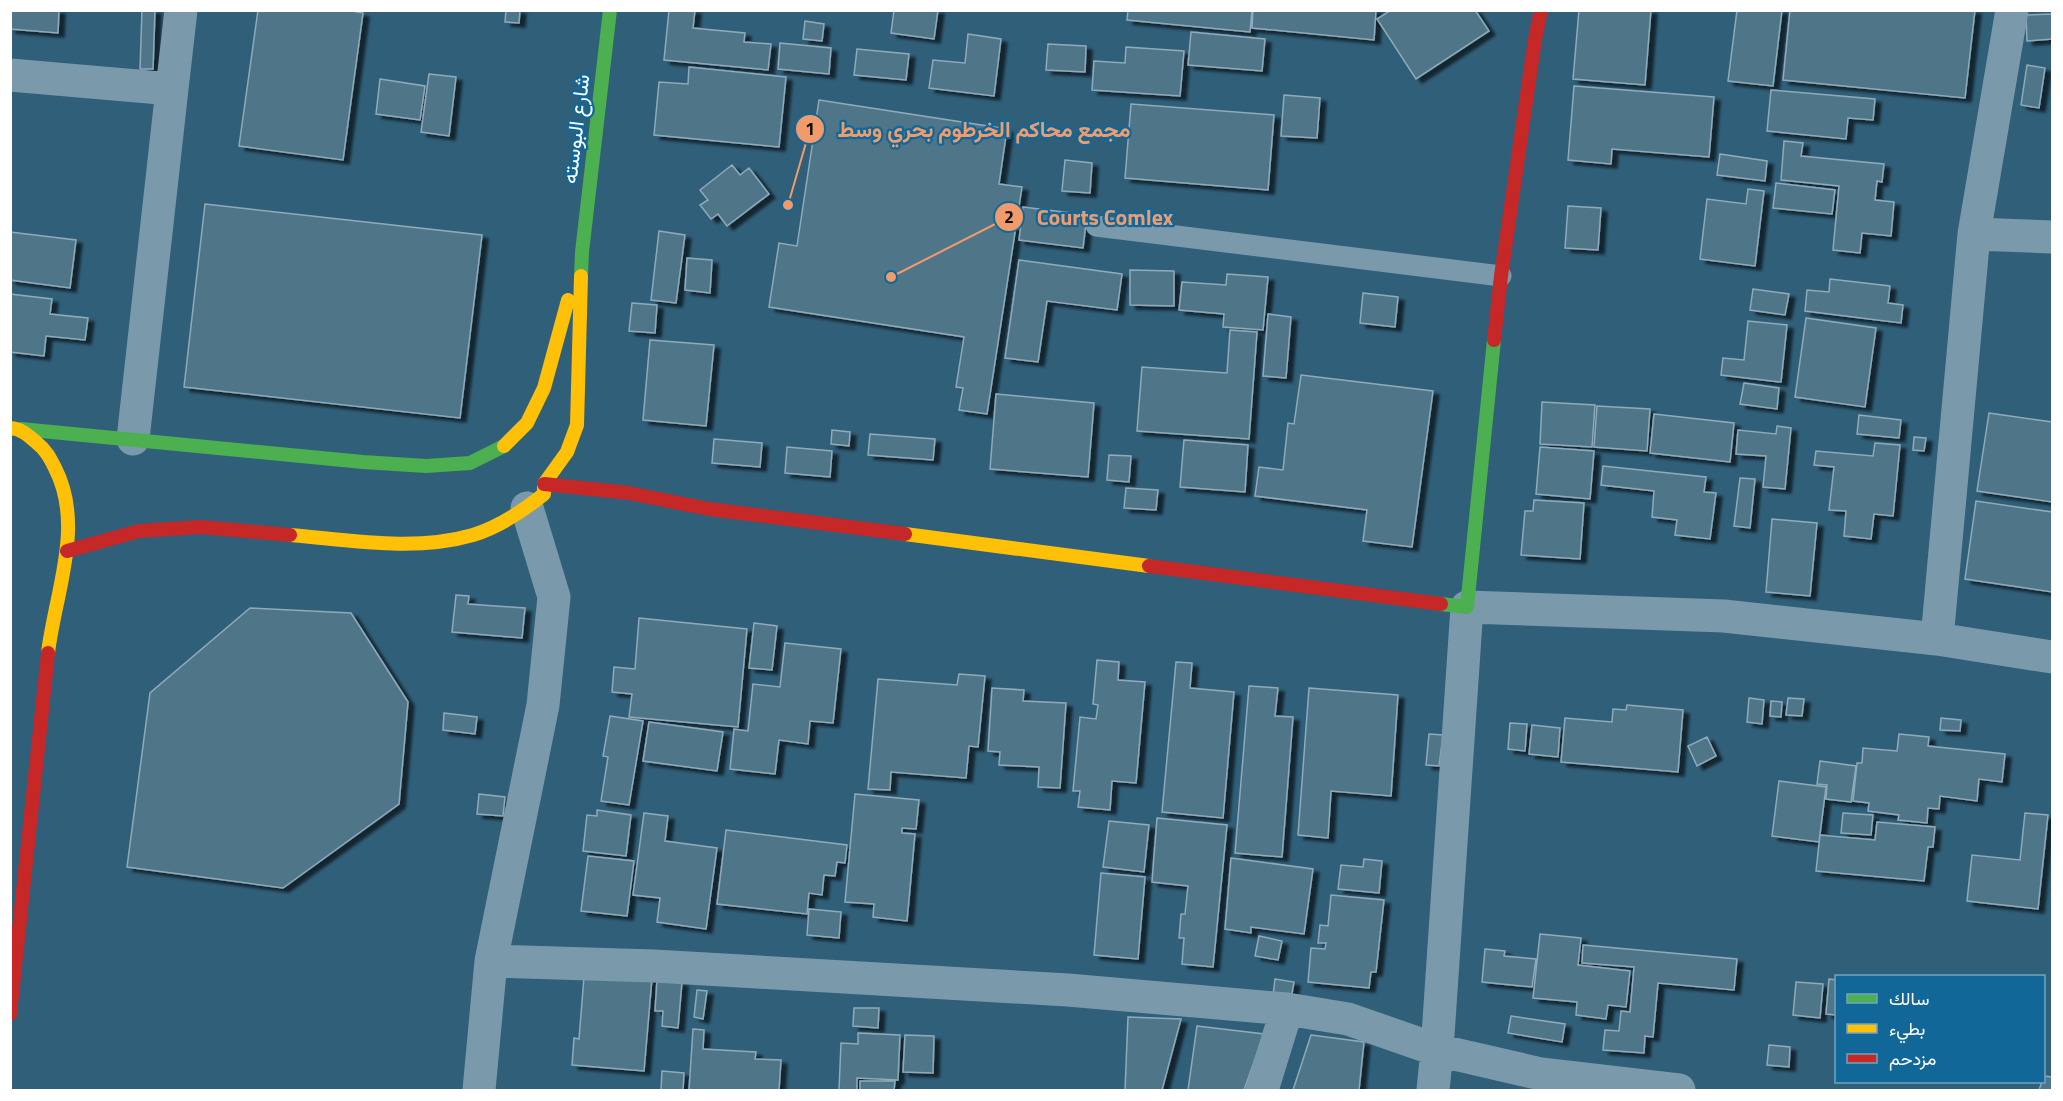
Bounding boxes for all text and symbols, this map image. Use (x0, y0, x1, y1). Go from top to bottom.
street label: شارع البوسته (552, 73, 598, 185)
callout: مجمع محاكم الخرطوم بحري وسط (795, 109, 1142, 149)
text: مجمع محاكم الخرطوم بحري وسط (838, 112, 1131, 148)
text: 1 (805, 115, 815, 142)
callout: Courts Comlex (994, 197, 1185, 237)
text: Courts Comlex (1037, 200, 1174, 234)
text: 2 (1004, 203, 1014, 230)
legend (1835, 975, 2045, 1083)
text: سالك (1889, 985, 1929, 1012)
text: بطيء (1889, 1015, 1925, 1044)
text: مزدحم (1889, 1045, 1936, 1072)

